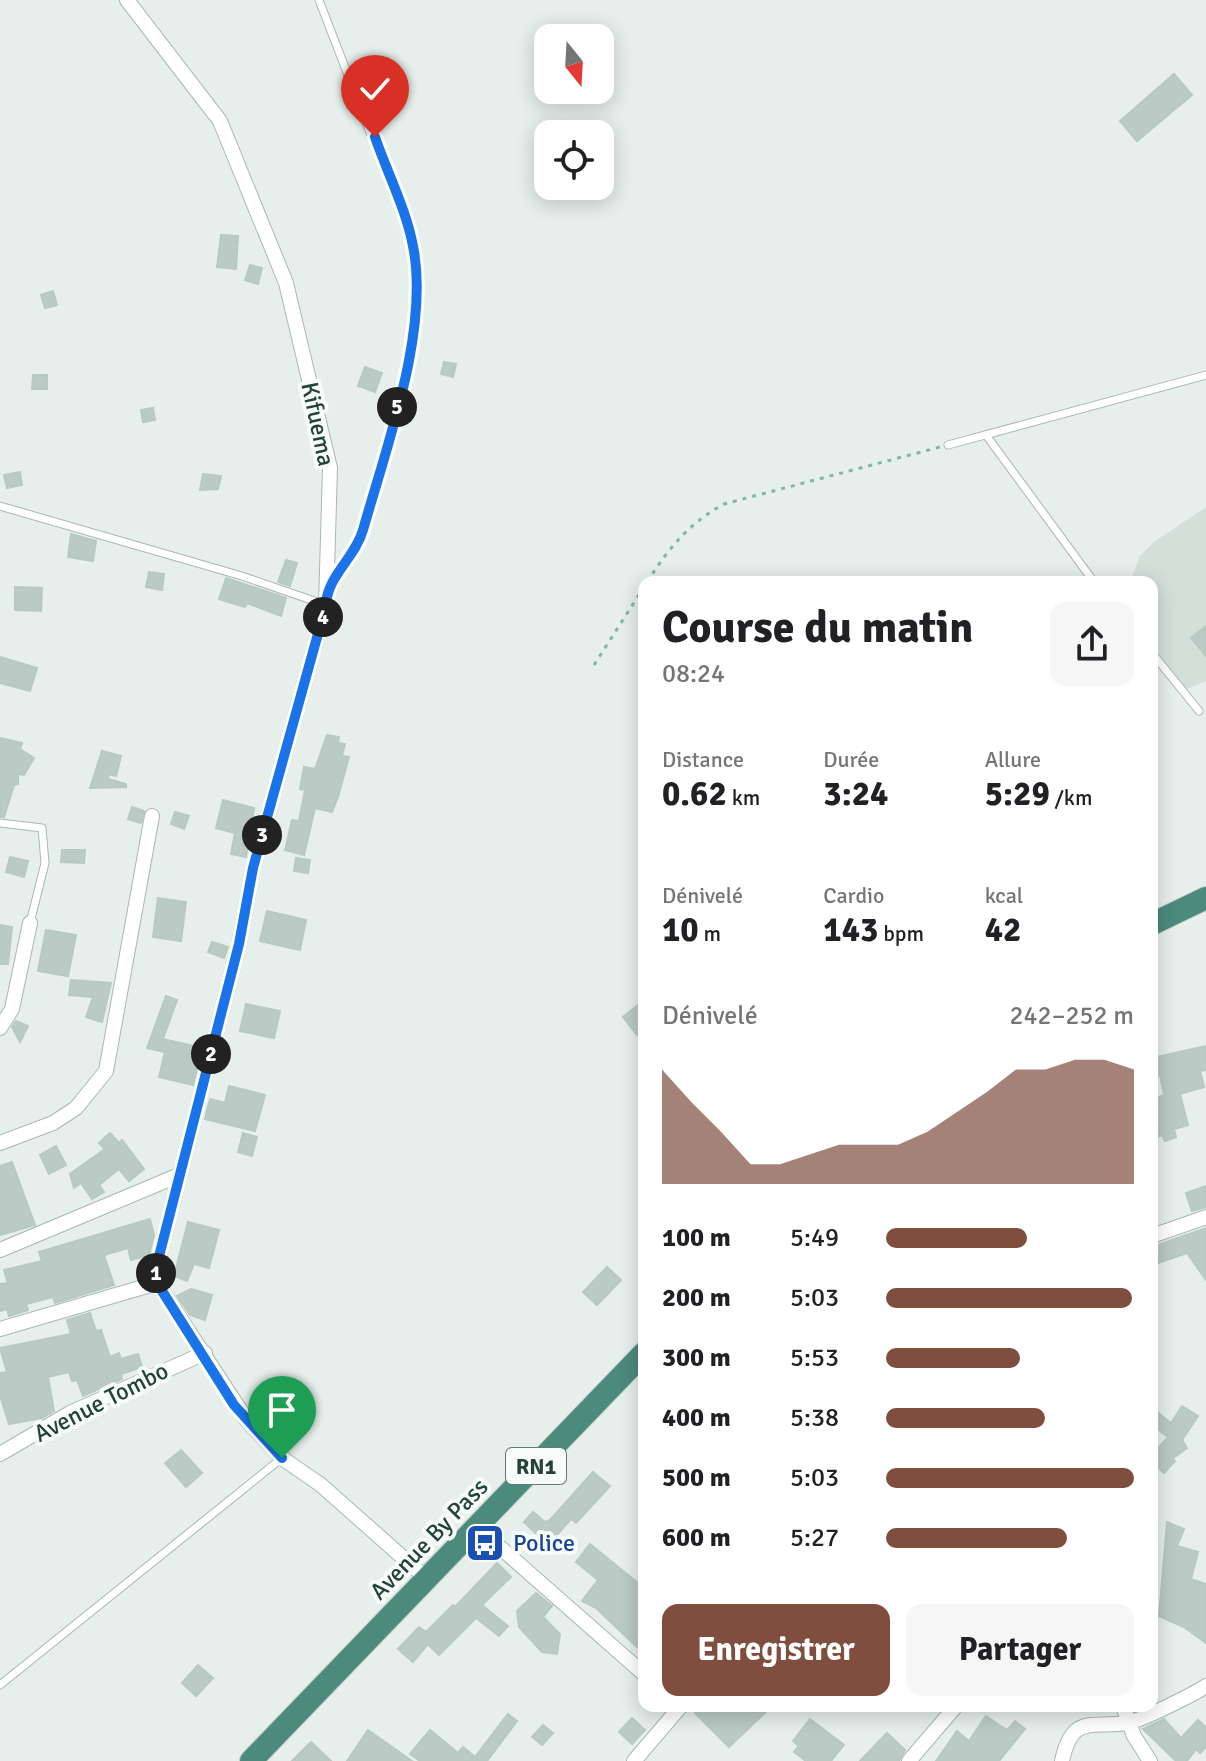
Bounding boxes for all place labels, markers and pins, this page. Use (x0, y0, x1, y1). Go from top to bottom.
pin (341, 55, 409, 137)
pin: 5 (377, 387, 417, 427)
pin: 4 (303, 597, 343, 637)
pin: 3 (242, 815, 282, 855)
pin: 2 (191, 1034, 231, 1074)
pin: 1 (136, 1253, 176, 1293)
pin (248, 1376, 316, 1458)
bus stop icon: Police (464, 1522, 506, 1564)
place label: Police (513, 1528, 575, 1558)

